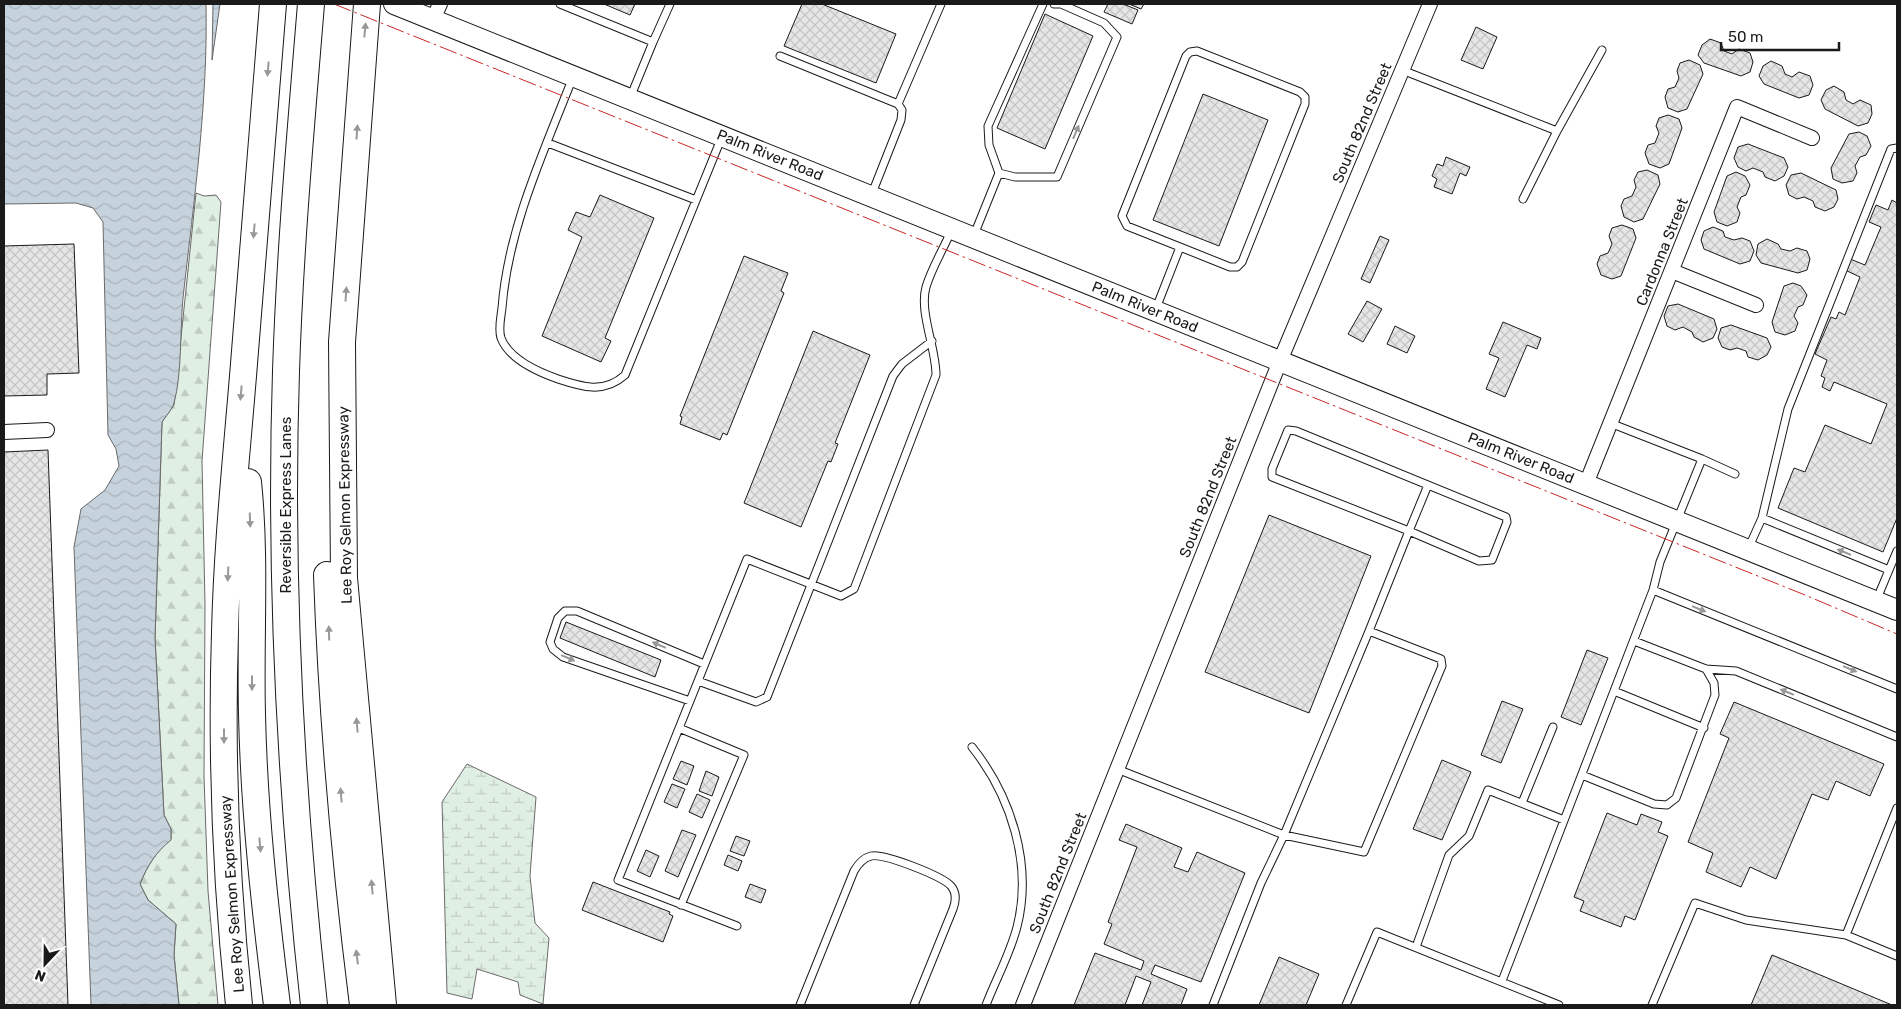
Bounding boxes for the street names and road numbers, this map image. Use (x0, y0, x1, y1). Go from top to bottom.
street label: South 82nd Street (1329, 60, 1396, 186)
street label: Palm River Road (714, 126, 826, 184)
street label: Cardonna Street (1632, 195, 1692, 309)
street label: Palm River Road (1089, 278, 1201, 336)
street label: Lee Roy Selmon Expressway (334, 406, 356, 604)
street label: Reversible Express Lanes (277, 416, 295, 593)
street label: Palm River Road (1465, 429, 1577, 487)
street label: South 82nd Street (1175, 434, 1241, 560)
street label: Lee Roy Selmon Expressway (216, 795, 248, 993)
street label: South 82nd Street (1025, 810, 1091, 936)

